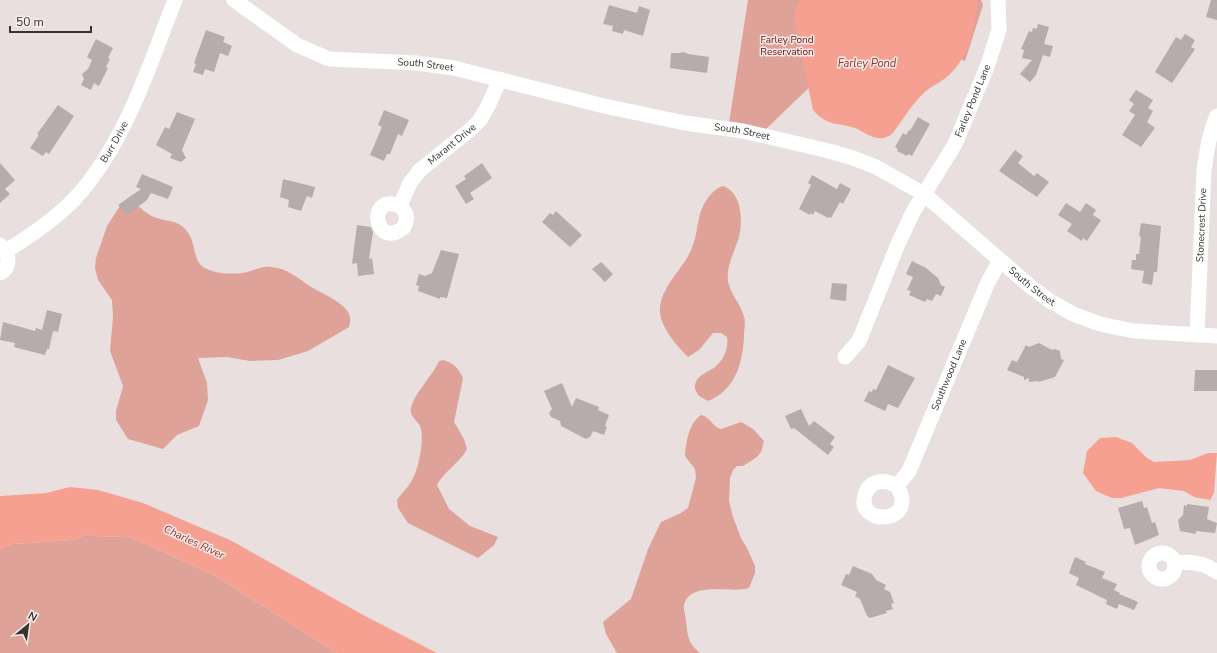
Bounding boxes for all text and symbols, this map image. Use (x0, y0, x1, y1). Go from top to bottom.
scale bar (10, 8, 91, 34)
text: 50 m (16, 14, 44, 30)
park label: Farley Pond Reservation (760, 33, 814, 59)
street label: South Street (397, 55, 455, 75)
water label: Farley Pond (838, 56, 897, 71)
street label: Farley Pond Lane (952, 62, 994, 139)
street label: Burr Drive (97, 119, 132, 166)
street label: South Street (713, 120, 772, 144)
street label: Marant Drive (425, 121, 479, 168)
street label: Stonecrest Drive (1193, 188, 1210, 262)
street label: South Street (1005, 263, 1058, 310)
street label: Southwood Lane (928, 337, 970, 413)
water label: Charles River (161, 521, 228, 563)
north arrow (8, 605, 48, 645)
text: N (25, 608, 40, 625)

